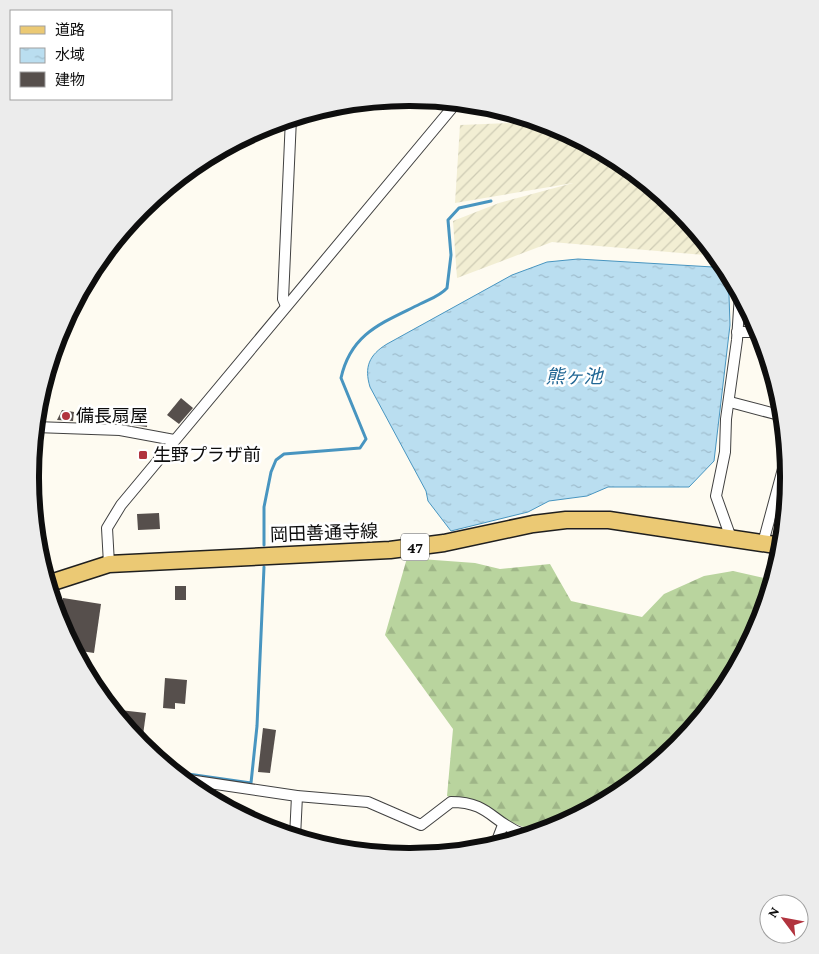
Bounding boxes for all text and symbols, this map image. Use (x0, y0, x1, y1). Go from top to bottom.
legend (10, 10, 172, 100)
text: 道路 (55, 22, 85, 38)
text: 水域 (55, 47, 85, 63)
text: 建物 (55, 72, 85, 88)
water label: 熊ヶ池 (545, 366, 604, 387)
place label: 備長扇屋 (76, 406, 148, 426)
marker: 備長扇屋 (60, 410, 72, 422)
place label: 生野プラザ前 (153, 445, 261, 465)
marker: 生野プラザ前 (137, 449, 149, 461)
street label: 岡田善通寺線 (270, 521, 378, 545)
road number: 47 (401, 534, 429, 560)
north arrow (759, 894, 809, 944)
text: N (764, 903, 783, 920)

